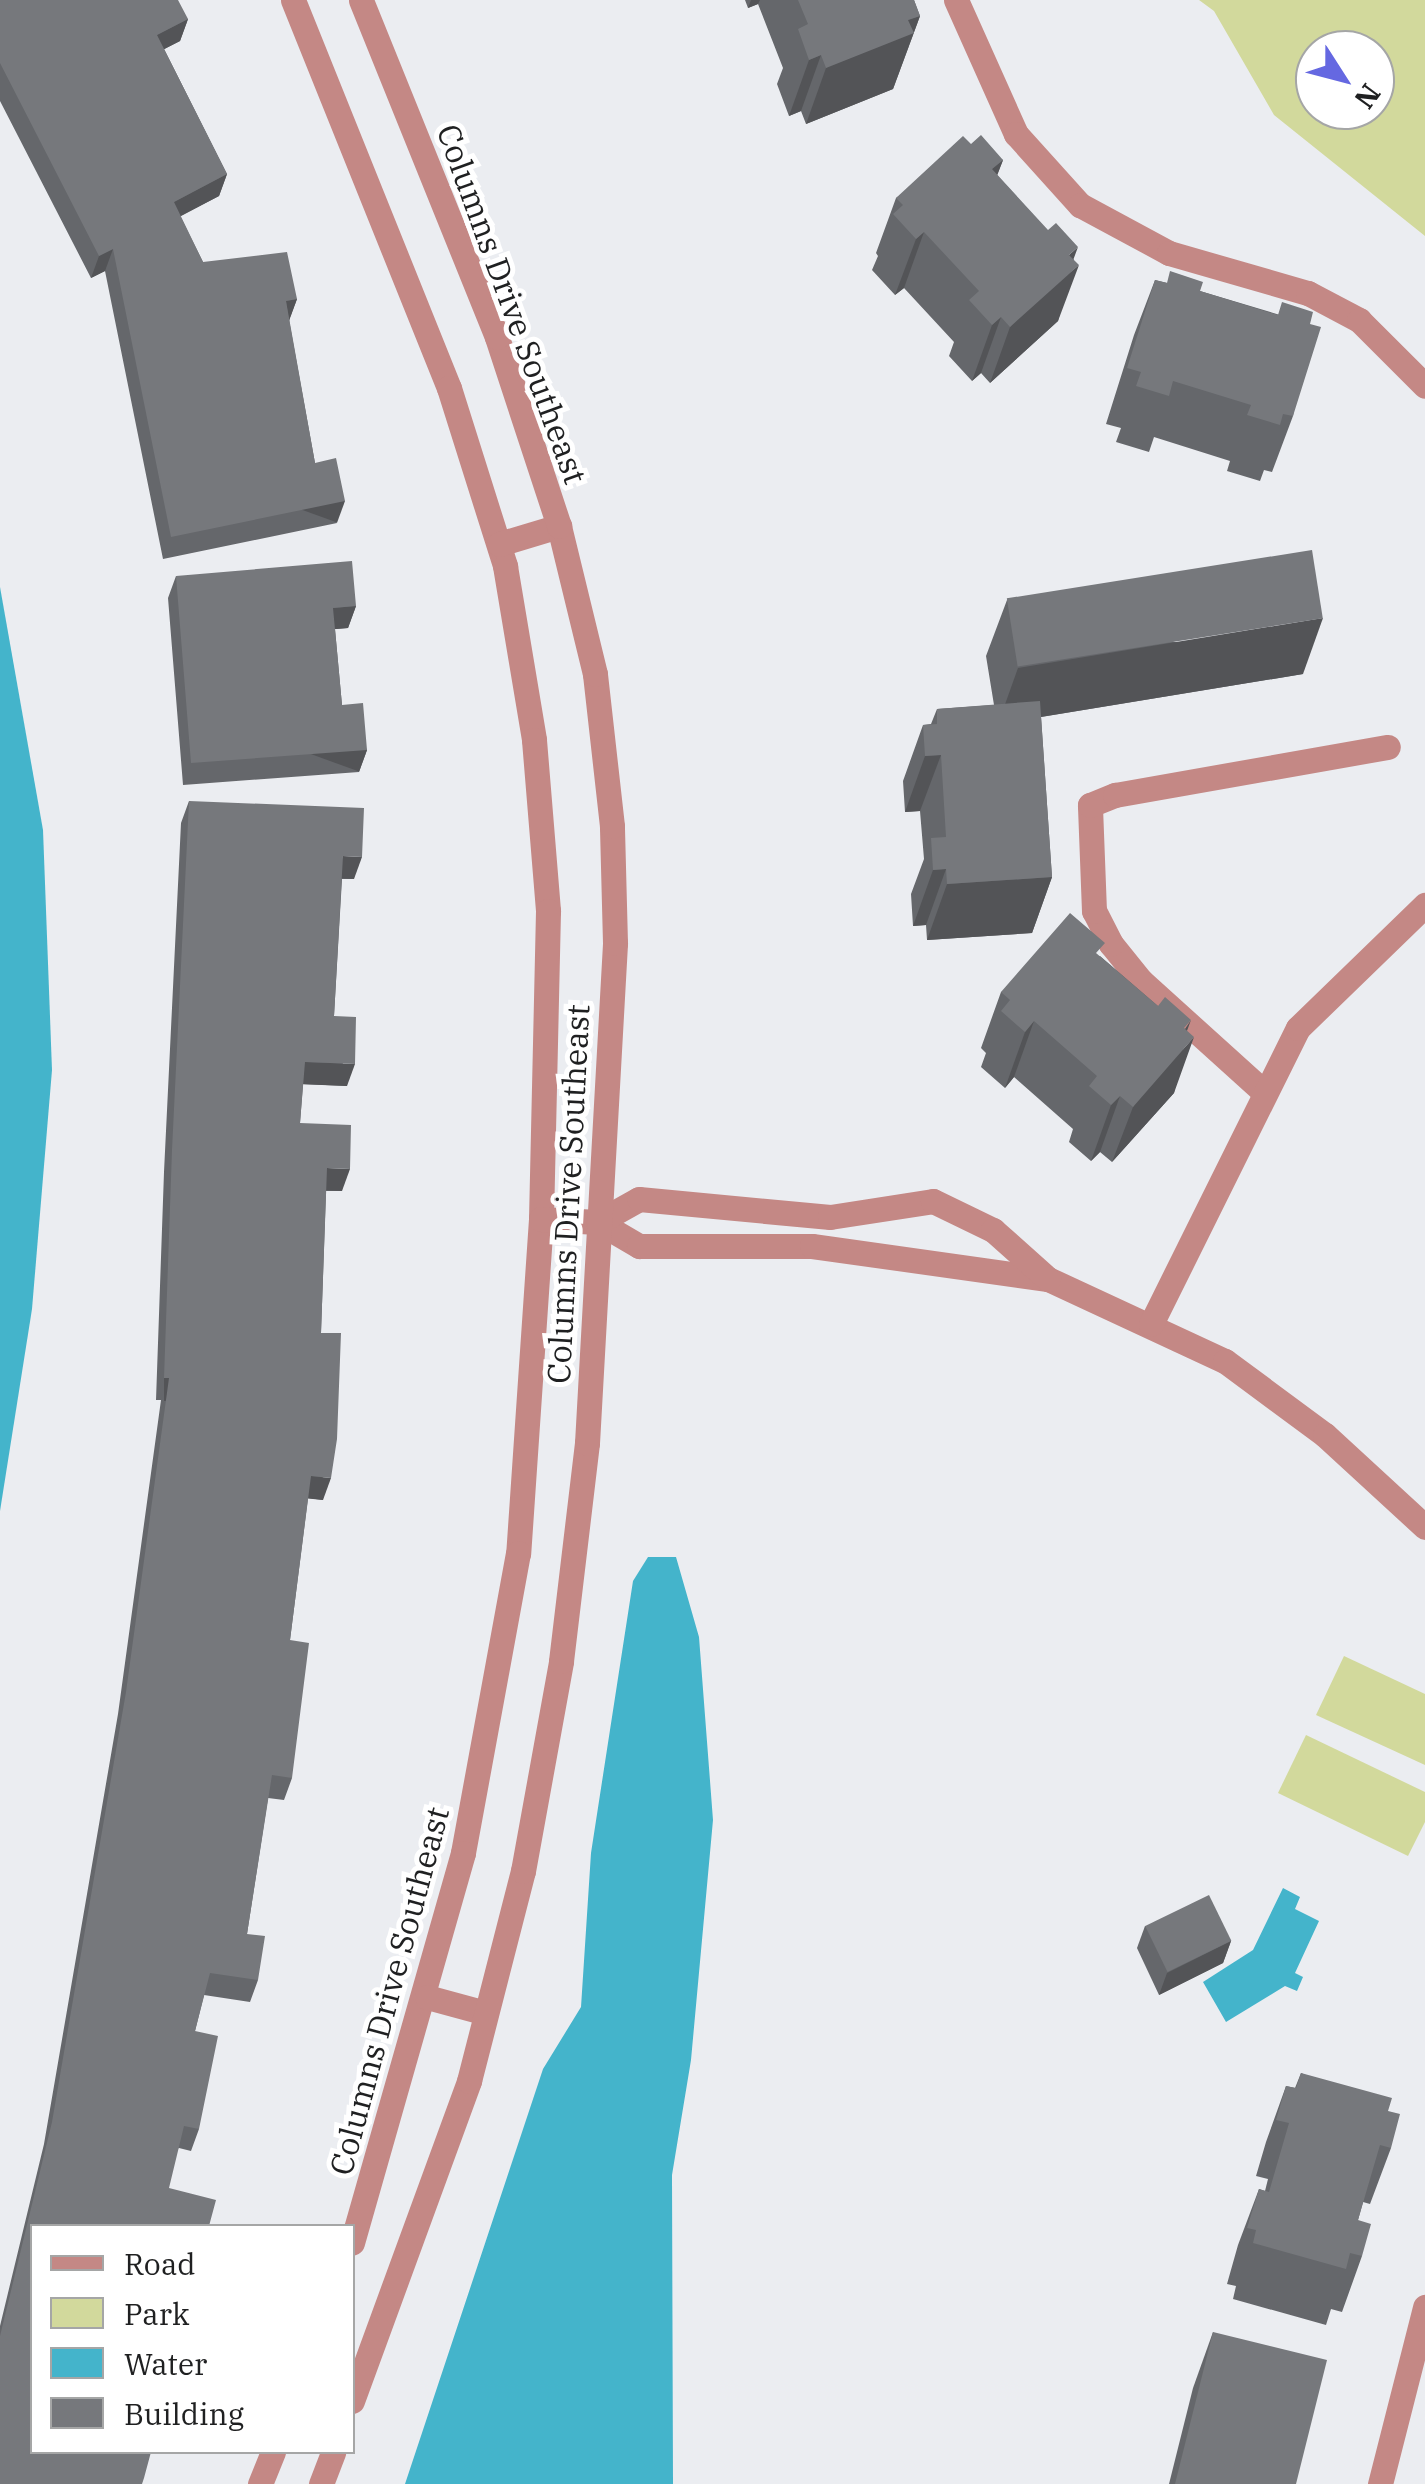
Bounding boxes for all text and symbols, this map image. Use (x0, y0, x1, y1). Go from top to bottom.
north arrow (1295, 30, 1395, 130)
text: N (1347, 77, 1390, 117)
street label: Columns Drive Southeast (429, 119, 595, 489)
street label: Columns Drive Southeast (539, 1003, 597, 1385)
street label: Columns Drive Southeast (321, 1803, 457, 2179)
legend (30, 2224, 355, 2454)
text: Road (124, 2244, 196, 2283)
text: Park (124, 2294, 190, 2333)
text: Water (124, 2344, 207, 2383)
text: Building (124, 2394, 244, 2433)

